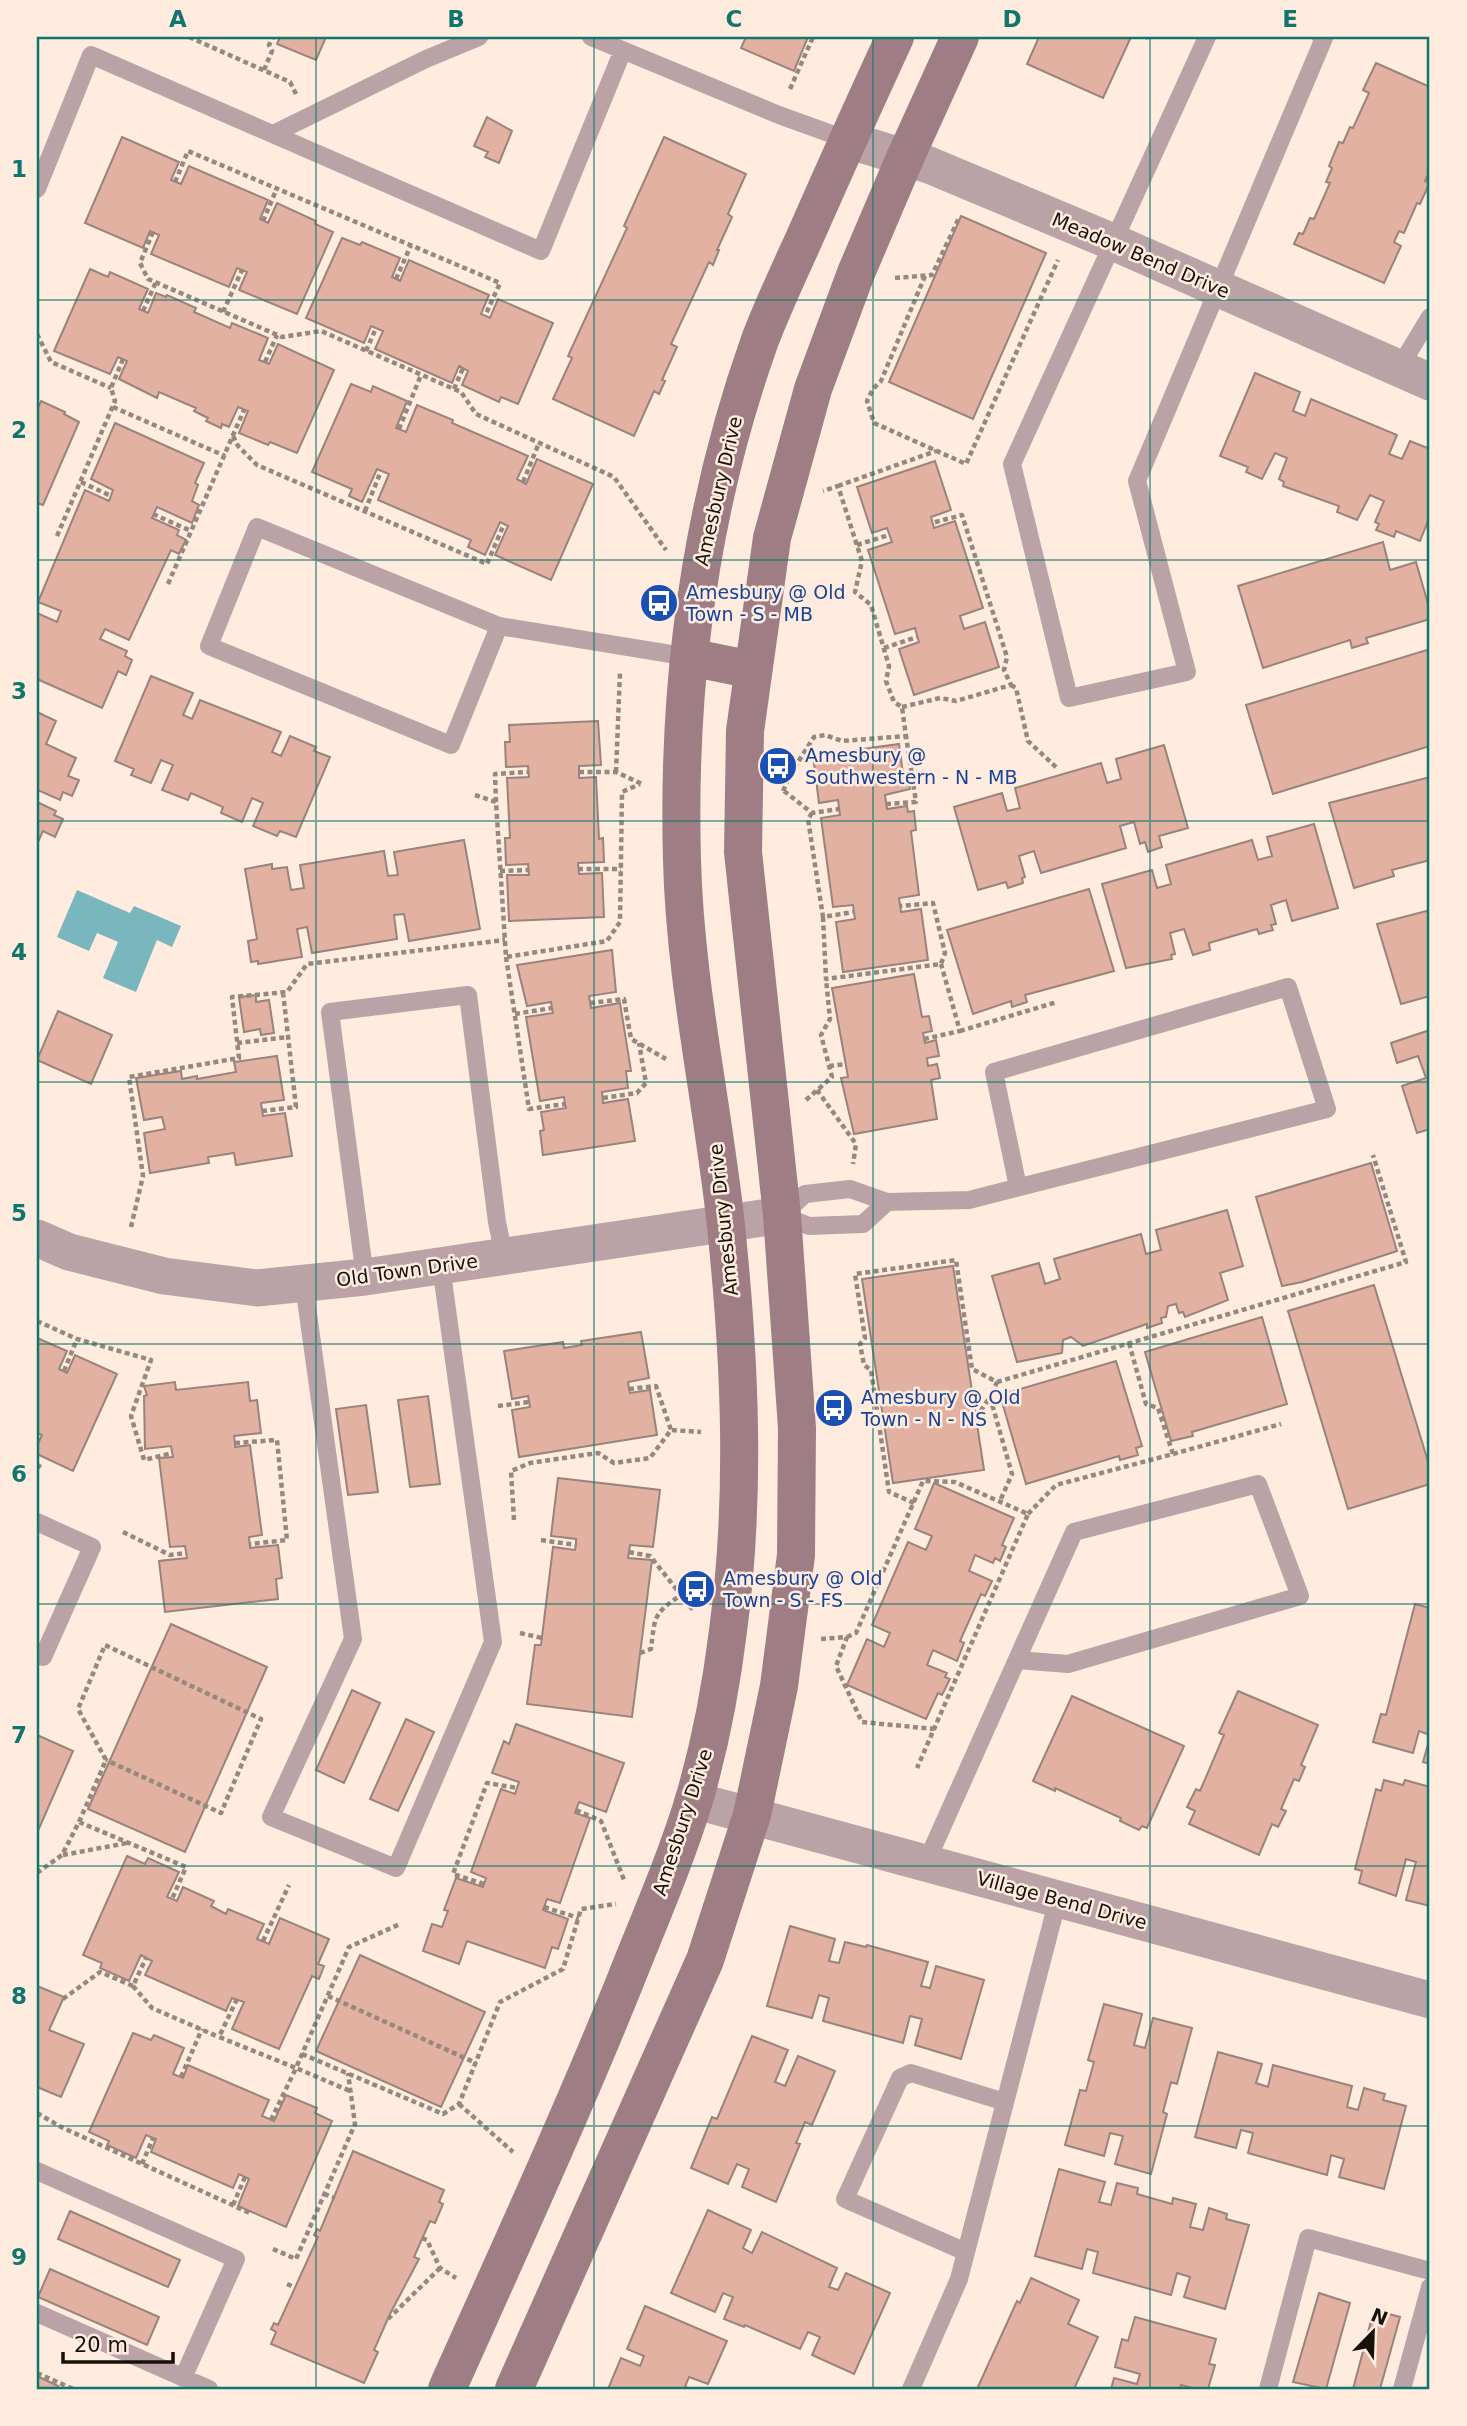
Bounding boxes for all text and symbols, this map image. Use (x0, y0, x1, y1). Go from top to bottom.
text: A (169, 6, 187, 32)
text: B (447, 6, 465, 32)
text: C (726, 6, 742, 32)
text: D (1002, 6, 1022, 32)
text: E (1282, 6, 1298, 32)
text: 1 (11, 156, 27, 182)
street label: Meadow Bend Drive (1049, 208, 1233, 302)
street label: Amesbury Drive (690, 414, 746, 568)
text: 2 (11, 417, 27, 443)
place label: Amesbury @ Old Town - S - MB (685, 581, 846, 625)
bus stop icon: Amesbury @ Old Town - S - MB (638, 582, 680, 624)
text: 3 (11, 678, 27, 704)
place label: Amesbury @ Southwestern - N - MB (805, 744, 1018, 788)
bus stop icon: Amesbury @ Southwestern - N - MB (757, 745, 799, 787)
text: 4 (11, 939, 27, 965)
street label: Amesbury Drive (704, 1143, 742, 1297)
text: 5 (11, 1200, 27, 1226)
street label: Old Town Drive (335, 1249, 479, 1291)
place label: Amesbury @ Old Town - N - NS (860, 1386, 1021, 1430)
bus stop icon: Amesbury @ Old Town - N - NS (813, 1387, 855, 1429)
text: 6 (11, 1461, 27, 1487)
place label: Amesbury @ Old Town - S - FS (722, 1567, 883, 1611)
bus stop icon: Amesbury @ Old Town - S - FS (675, 1568, 717, 1610)
text: 7 (11, 1722, 27, 1748)
street label: Amesbury Drive (648, 1746, 716, 1898)
street label: Village Bend Drive (974, 1867, 1150, 1933)
text: 8 (11, 1983, 27, 2009)
text: 9 (11, 2244, 27, 2270)
north arrow (1338, 2296, 1408, 2366)
text: N (1368, 2303, 1391, 2330)
scale bar (63, 2321, 173, 2365)
text: 20 m (74, 2333, 128, 2357)

